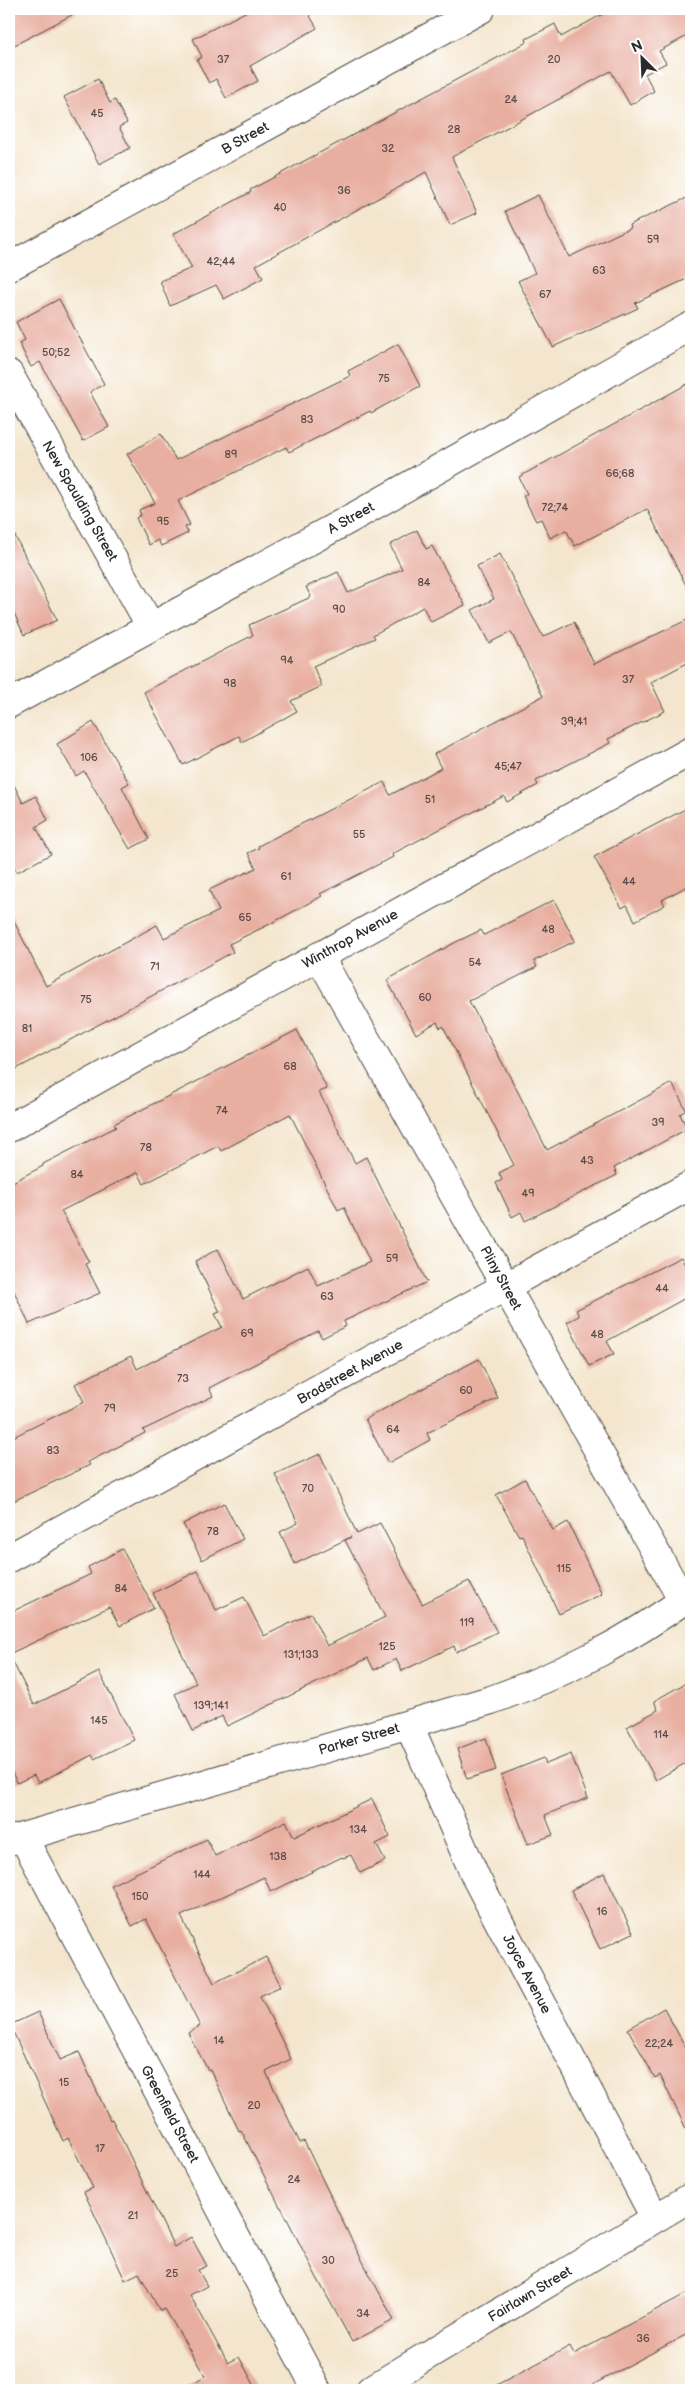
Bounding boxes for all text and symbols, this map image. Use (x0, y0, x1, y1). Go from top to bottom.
north arrow (618, 32, 668, 82)
text: N (629, 37, 645, 56)
house number: 37 (217, 53, 230, 66)
house number: 20 (548, 53, 561, 66)
house number: 24 (504, 93, 518, 106)
house number: 45 (90, 107, 104, 120)
street label: B Street (218, 118, 272, 158)
house number: 28 (448, 123, 460, 136)
house number: 32 (381, 142, 395, 155)
house number: 36 (337, 184, 351, 197)
house number: 40 (273, 201, 287, 214)
house number: 59 (647, 233, 659, 246)
house number: 42;44 (207, 255, 236, 268)
house number: 63 (592, 264, 606, 277)
house number: 67 (539, 288, 552, 301)
house number: 50;52 (42, 346, 70, 359)
house number: 75 (378, 372, 390, 385)
house number: 83 (300, 413, 314, 426)
street label: New Spaulding Street (39, 438, 122, 565)
house number: 89 (225, 448, 237, 461)
house number: 66;68 (606, 467, 634, 480)
street label: A Street (325, 498, 378, 538)
house number: 72;74 (542, 501, 568, 514)
house number: 95 (157, 515, 169, 528)
house number: 84 (417, 576, 431, 589)
house number: 90 (333, 603, 346, 616)
house number: 94 (280, 654, 294, 667)
house number: 37 (622, 673, 635, 686)
house number: 98 (224, 677, 236, 690)
house number: 39;41 (561, 715, 587, 728)
house number: 106 (80, 751, 98, 764)
house number: 45;47 (494, 760, 522, 773)
house number: 51 (425, 793, 435, 806)
house number: 55 (353, 828, 365, 841)
house number: 61 (281, 870, 291, 883)
house number: 44 (622, 875, 636, 888)
street label: Winthrop Avenue (299, 906, 401, 972)
house number: 65 (238, 911, 252, 924)
house number: 48 (541, 923, 555, 936)
house number: 54 (468, 956, 482, 969)
house number: 71 (150, 960, 160, 973)
house number: 60 (418, 991, 432, 1004)
house number: 75 (80, 993, 92, 1006)
house number: 81 (22, 1022, 32, 1035)
house number: 68 (283, 1060, 297, 1073)
house number: 74 (216, 1104, 228, 1117)
house number: 39 (651, 1116, 665, 1129)
house number: 78 (140, 1141, 152, 1154)
house number: 43 (580, 1154, 594, 1167)
house number: 84 (70, 1168, 84, 1181)
house number: 49 (521, 1187, 535, 1200)
street label: Pliny Street (476, 1243, 526, 1314)
house number: 59 (386, 1252, 398, 1265)
house number: 44 (655, 1282, 669, 1295)
house number: 63 (320, 1290, 334, 1303)
house number: 69 (240, 1327, 254, 1340)
house number: 48 (590, 1328, 604, 1341)
street label: Bradstreet Avenue (294, 1336, 406, 1408)
house number: 73 (177, 1372, 189, 1385)
house number: 60 (459, 1384, 473, 1397)
house number: 79 (104, 1402, 116, 1415)
house number: 64 (386, 1423, 400, 1436)
house number: 83 (46, 1444, 60, 1457)
house number: 70 (302, 1482, 314, 1495)
house number: 78 (207, 1525, 219, 1538)
house number: 115 (557, 1562, 571, 1575)
house number: 84 (114, 1582, 128, 1595)
house number: 119 (460, 1616, 474, 1629)
house number: 125 (378, 1640, 396, 1653)
house number: 131;133 (283, 1648, 319, 1661)
house number: 139;141 (194, 1699, 228, 1712)
house number: 145 (90, 1714, 108, 1727)
street label: Parker Street (317, 1719, 402, 1759)
house number: 114 (653, 1728, 669, 1741)
house number: 134 (349, 1823, 367, 1836)
house number: 138 (269, 1850, 287, 1863)
house number: 144 (193, 1868, 211, 1881)
house number: 150 (131, 1890, 149, 1903)
house number: 16 (597, 1905, 608, 1918)
street label: Joyce Avenue (499, 1931, 555, 2017)
house number: 14 (214, 2034, 225, 2047)
house number: 22;24 (645, 2037, 673, 2050)
street label: Greenfield Street (137, 2062, 203, 2166)
house number: 15 (59, 2076, 69, 2089)
house number: 20 (248, 2099, 261, 2112)
house number: 17 (95, 2142, 105, 2155)
house number: 24 (287, 2173, 301, 2186)
house number: 21 (128, 2209, 138, 2222)
house number: 30 (321, 2254, 335, 2267)
street label: Fairlawn Street (485, 2262, 575, 2326)
house number: 25 (166, 2267, 178, 2280)
house number: 34 (356, 2307, 370, 2320)
house number: 36 (636, 2332, 650, 2345)

